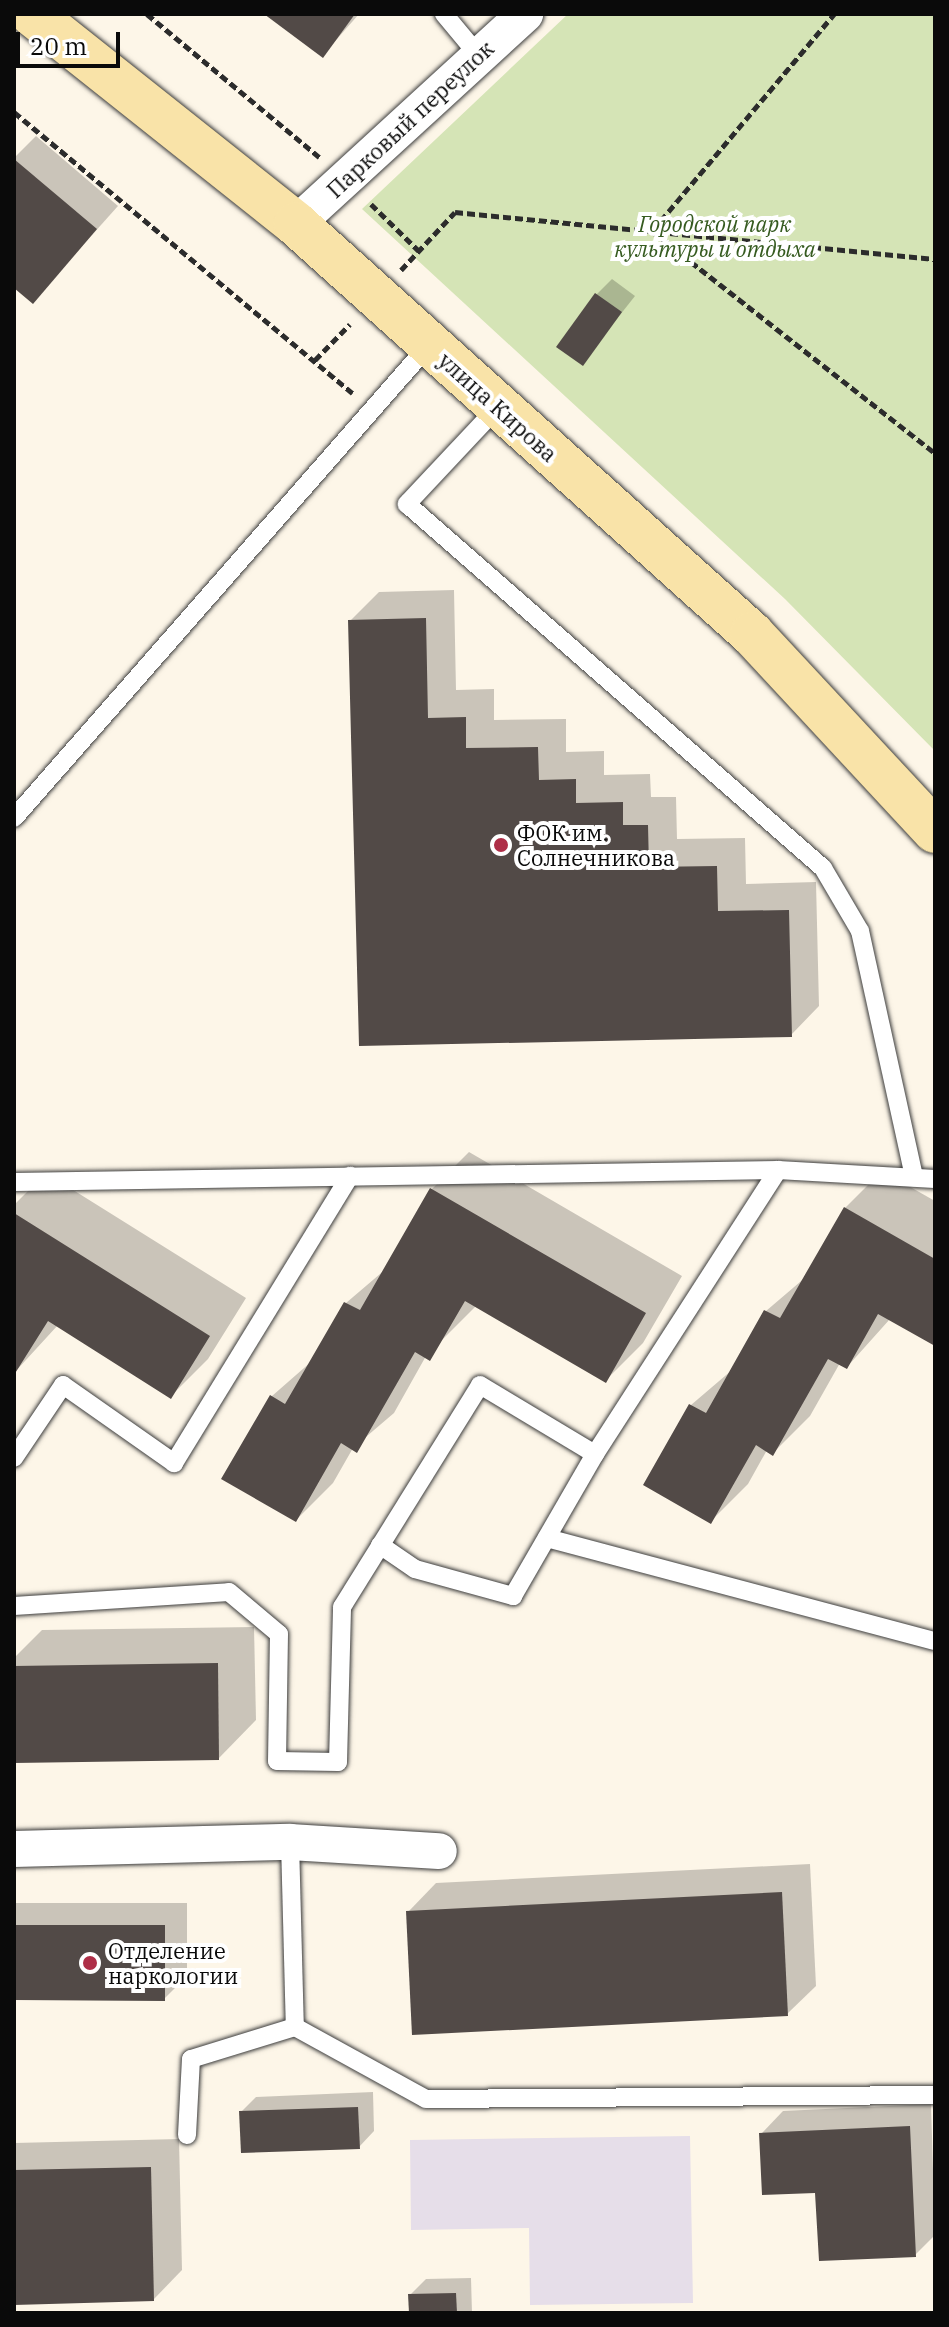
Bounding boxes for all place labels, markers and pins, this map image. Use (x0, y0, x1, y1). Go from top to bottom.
place label: ФОК им. Солнечникова (517, 819, 675, 870)
marker: ФОК им. Солнечникова (492, 836, 510, 854)
place label: Отделение наркологии (108, 1937, 238, 1988)
marker: Отделение наркологии (79, 1952, 101, 1974)

